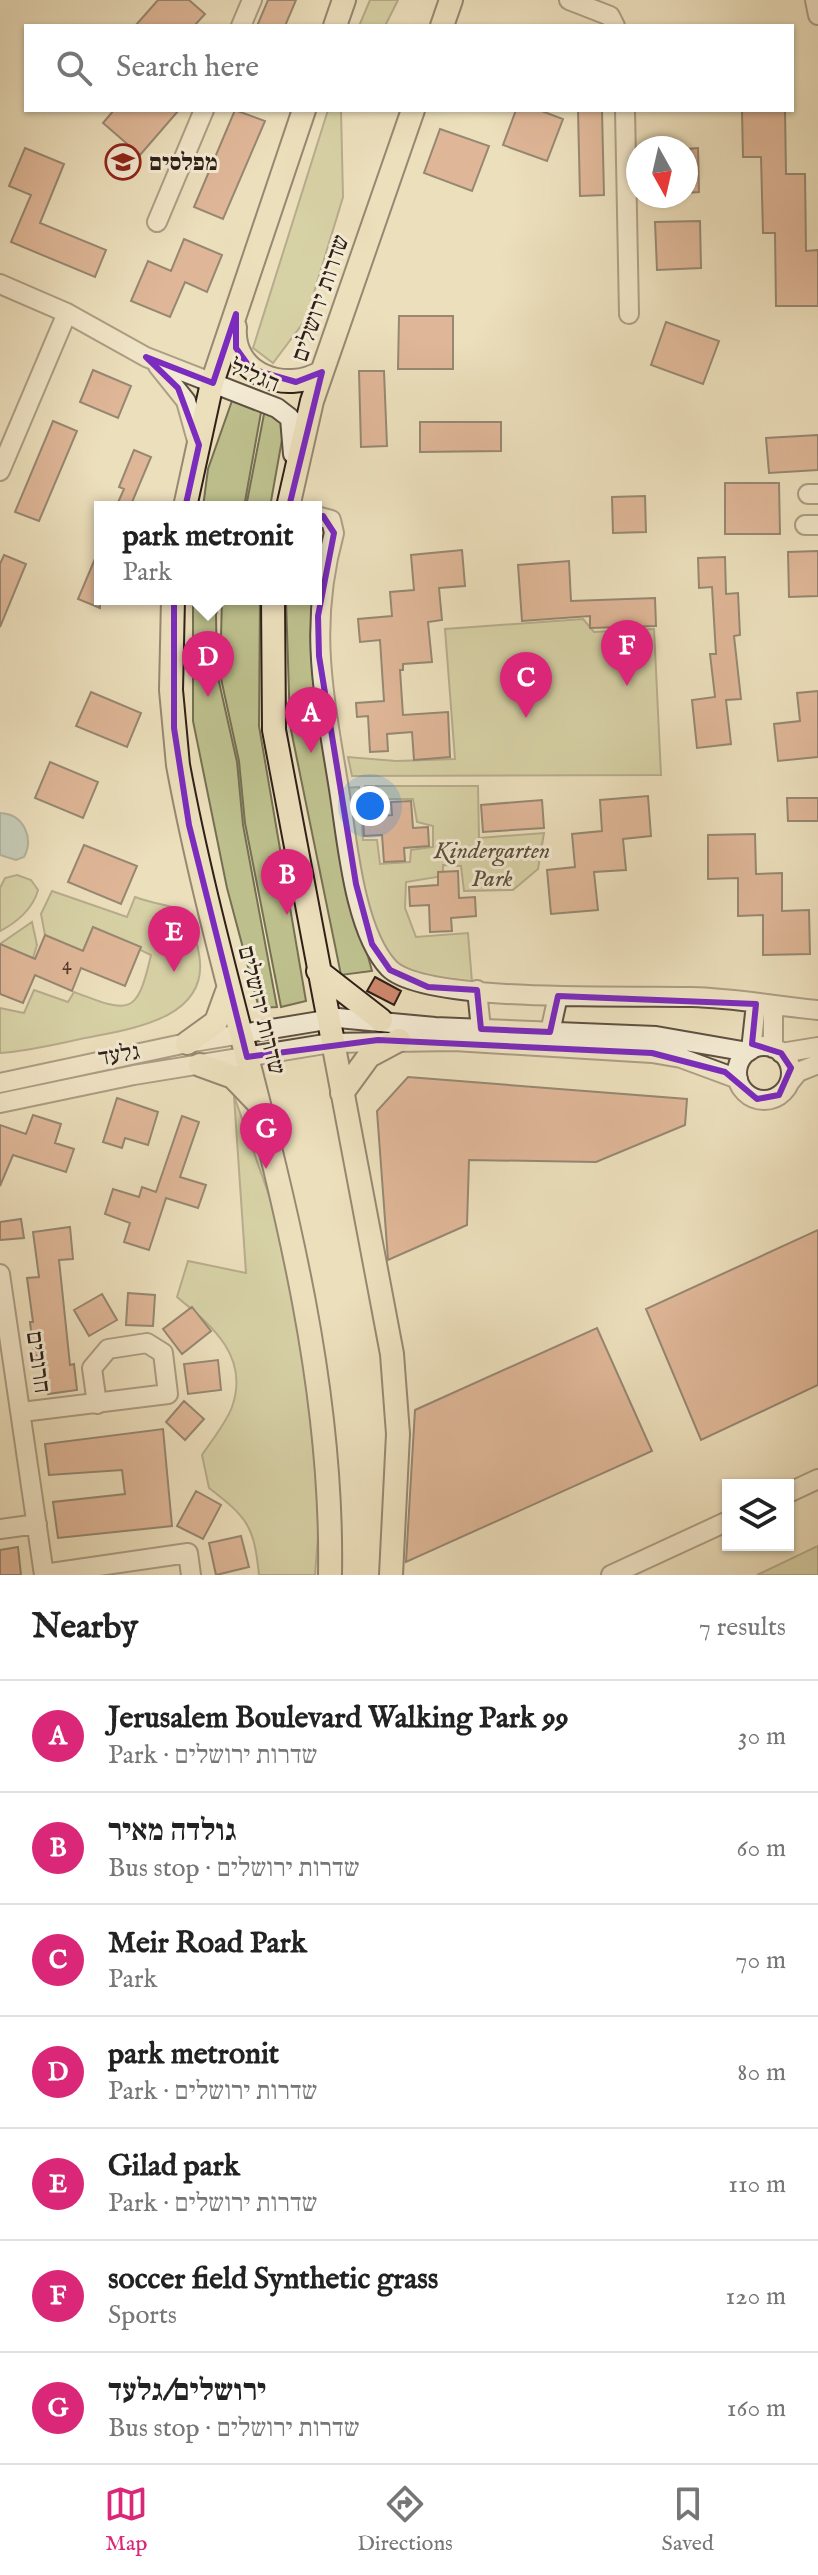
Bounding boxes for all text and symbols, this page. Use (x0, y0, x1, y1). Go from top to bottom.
search box (24, 24, 794, 112)
icon: search (52, 46, 96, 90)
text: Search here (116, 49, 259, 87)
north arrow (626, 136, 698, 208)
school or university icon: מפלסים (104, 143, 142, 181)
place label: מפלסים (149, 148, 218, 179)
street label: שדרות ירושלים (285, 231, 358, 366)
street label: הגליל (225, 353, 284, 400)
popup (94, 501, 322, 605)
text: park metronit (122, 518, 294, 556)
text: Park (122, 556, 172, 589)
pin: F (601, 620, 653, 686)
pin: D (182, 631, 234, 697)
pin: C (500, 652, 552, 718)
pin: A (285, 687, 337, 753)
your location (350, 786, 390, 826)
park label: Kindergarten Park (433, 836, 550, 895)
pin: B (261, 849, 313, 915)
pin: E (148, 906, 200, 972)
street label: שדרות ירושלים (230, 943, 292, 1078)
house number: 4 (62, 952, 72, 977)
street label: גלעד (96, 1037, 143, 1074)
pin: G (240, 1103, 292, 1169)
street label: חרובים (18, 1329, 57, 1395)
map controls (722, 1479, 794, 1551)
button: layers (722, 1479, 794, 1551)
text: Nearby (32, 1606, 138, 1649)
text: 7 results (699, 1611, 786, 1644)
text: Jerusalem Boulevard Walking Park 99 (108, 1700, 569, 1738)
text: A (49, 1720, 67, 1753)
text: 30 m (738, 1720, 786, 1753)
text: Park · שדרות ירושלים (108, 1739, 318, 1772)
text: גולדה מאיר (108, 1813, 236, 1851)
text: B (49, 1832, 67, 1865)
text: 60 m (737, 1832, 786, 1865)
text: Bus stop · שדרות ירושלים (108, 1852, 360, 1885)
text: Meir Road Park (108, 1925, 307, 1963)
text: C (49, 1944, 67, 1977)
text: 70 m (735, 1944, 786, 1977)
text: Park (108, 1963, 157, 1996)
text: park metronit (108, 2036, 279, 2074)
text: D (48, 2056, 68, 2089)
text: 80 m (737, 2056, 786, 2089)
text: Park · שדרות ירושלים (108, 2075, 318, 2108)
text: Gilad park (108, 2148, 240, 2186)
text: E (49, 2168, 67, 2201)
text: 110 m (728, 2168, 786, 2201)
text: Park · שדרות ירושלים (108, 2187, 318, 2220)
text: soccer field Synthetic grass (108, 2261, 438, 2299)
text: F (50, 2280, 66, 2313)
text: 120 m (726, 2280, 786, 2313)
text: Sports (108, 2299, 177, 2332)
text: ירושלים/גלעד (108, 2373, 266, 2411)
text: G (48, 2392, 68, 2425)
text: 160 m (727, 2392, 786, 2425)
text: Bus stop · שדרות ירושלים (108, 2412, 360, 2445)
tab: Map (104, 2482, 148, 2558)
tab: Directions (357, 2482, 453, 2558)
tab: Saved (662, 2482, 714, 2558)

